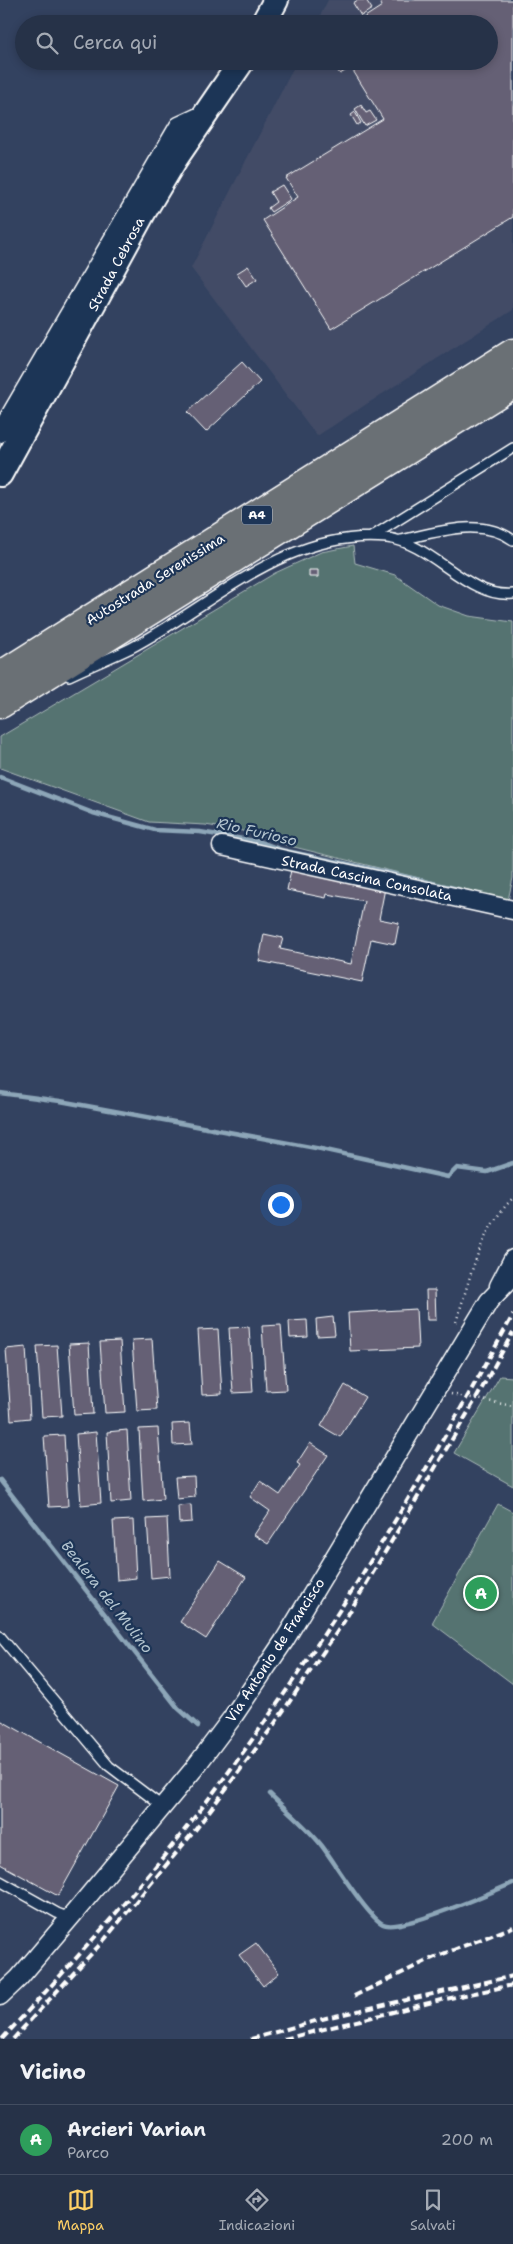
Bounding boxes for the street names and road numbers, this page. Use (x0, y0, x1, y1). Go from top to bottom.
street label: Strada Cebrosa (84, 214, 149, 314)
road number: A4 (242, 506, 272, 524)
street label: Autostrada Serenissima (82, 529, 228, 629)
street label: Strada Cascina Consolata (280, 851, 454, 905)
street label: Via Antonio de Francisco (222, 1574, 328, 1726)

